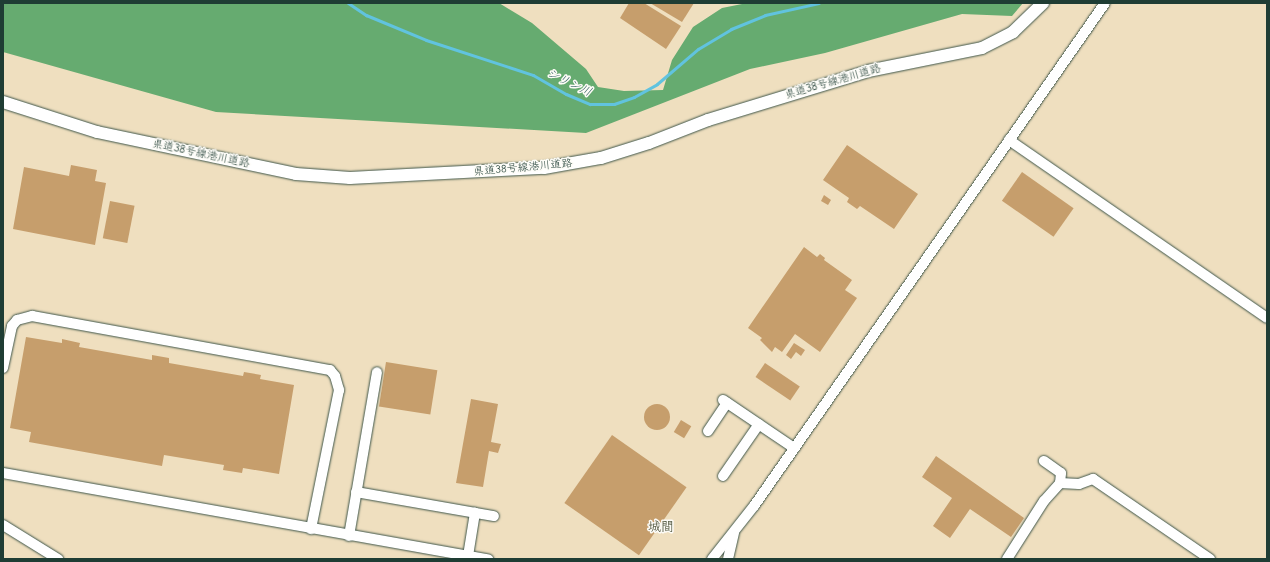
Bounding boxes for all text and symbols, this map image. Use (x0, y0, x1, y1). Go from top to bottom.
street label: 県道38号線港川道路 (783, 62, 883, 102)
water label: シリン川 (544, 66, 594, 100)
street label: 県道38号線港川道路 (151, 137, 251, 171)
street label: 県道38号線港川道路 (473, 157, 573, 179)
district label: 城間 (648, 519, 674, 535)

